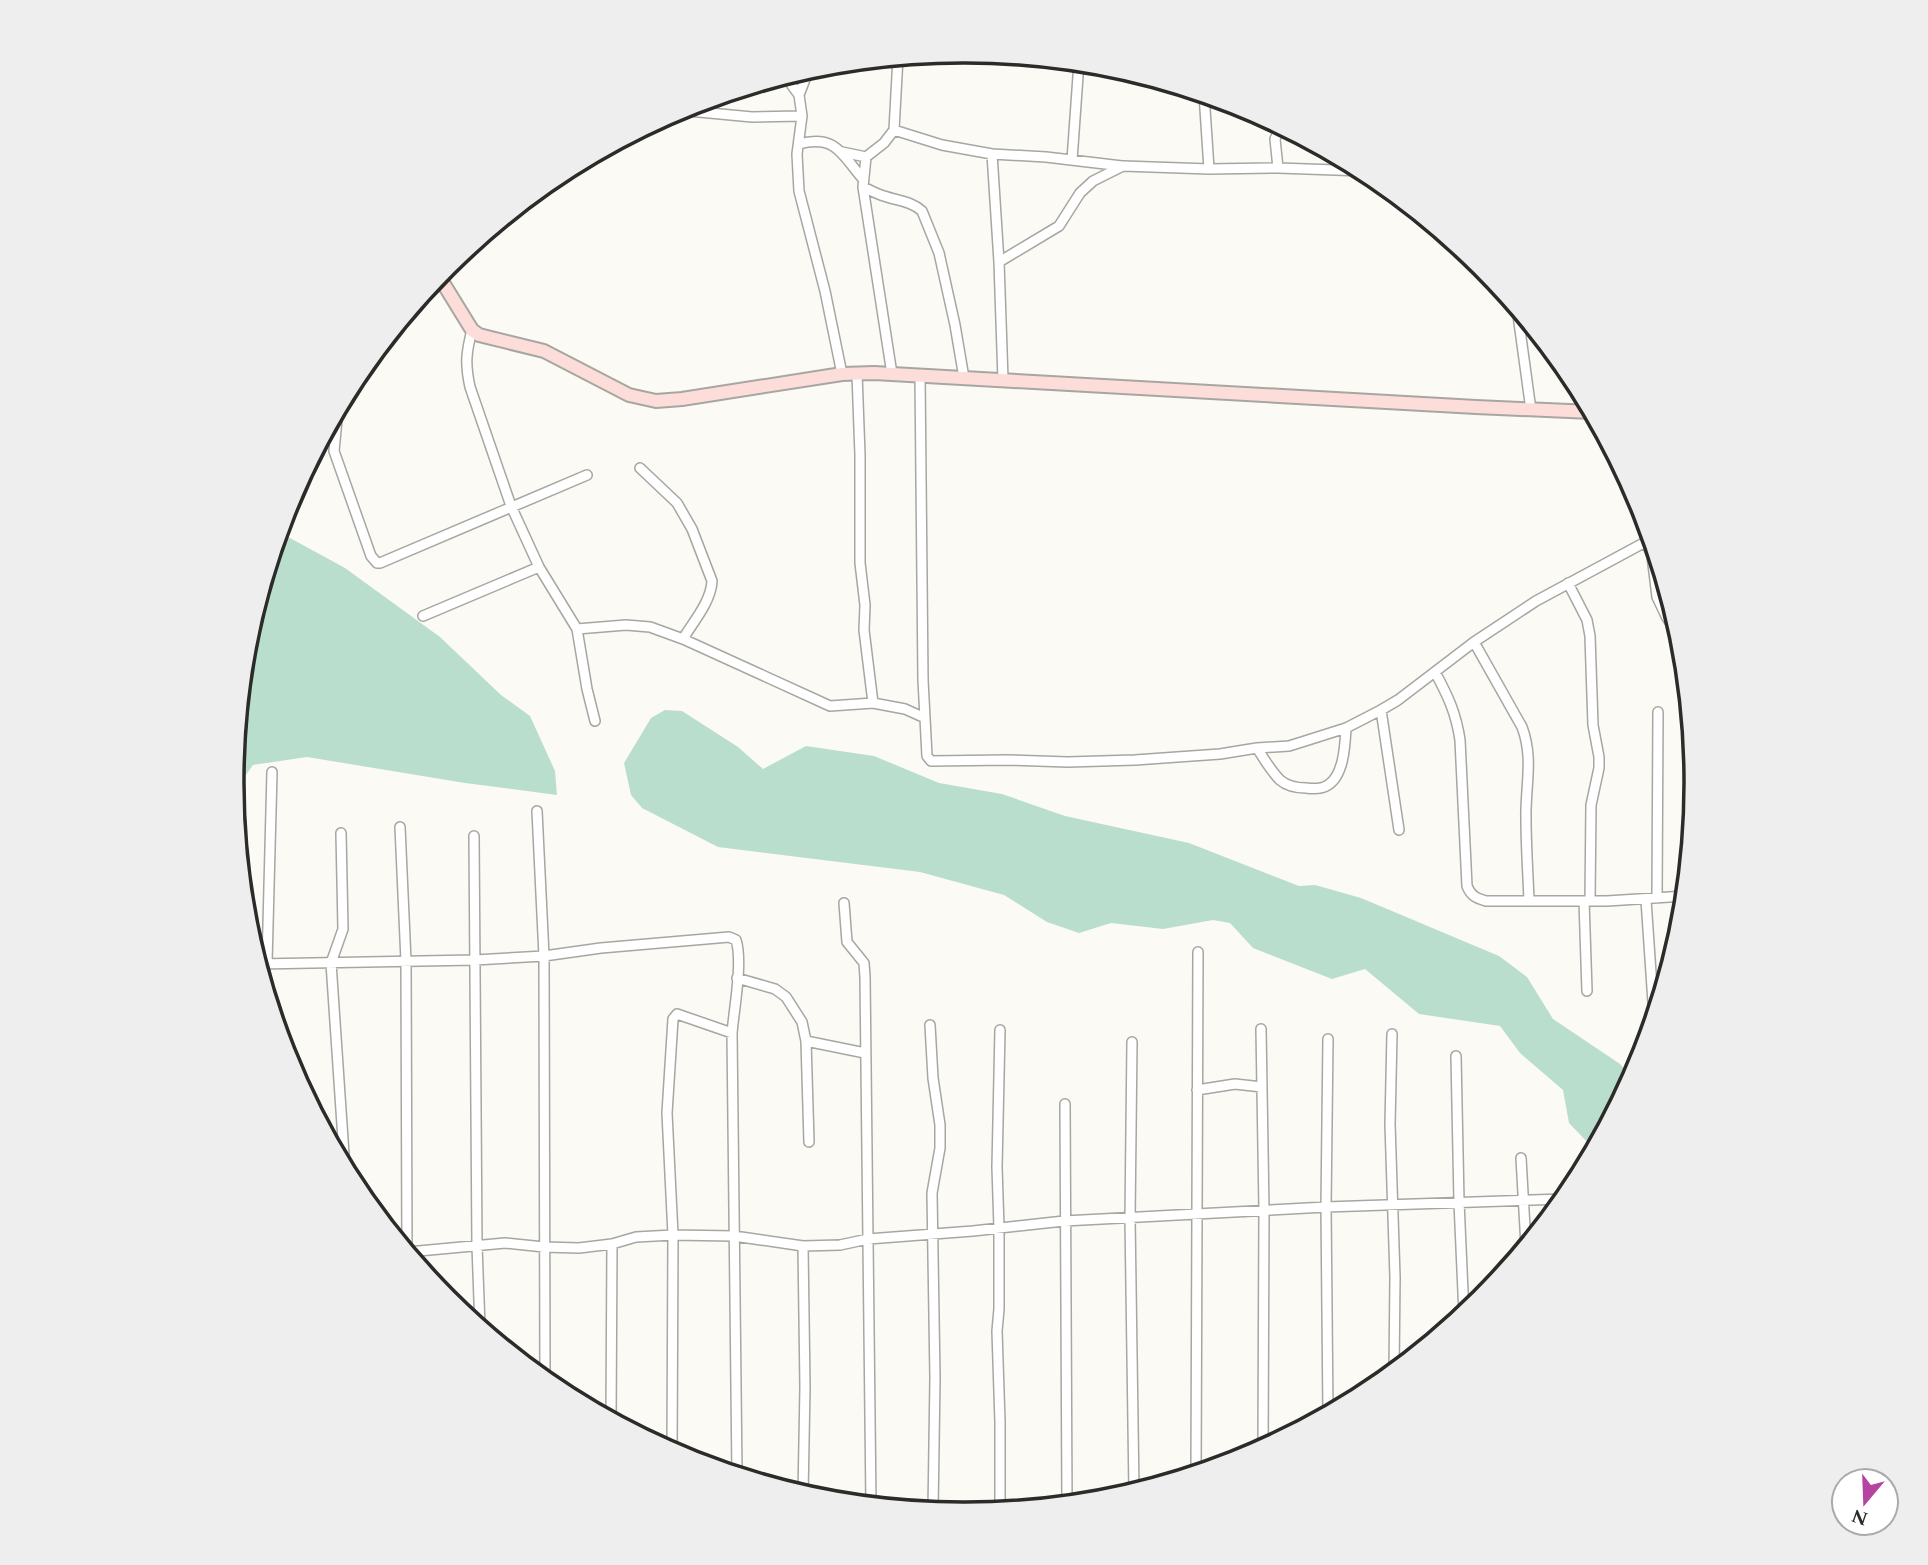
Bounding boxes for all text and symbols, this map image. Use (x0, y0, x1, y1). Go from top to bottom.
north arrow (1830, 1467, 1900, 1537)
text: N (1848, 1500, 1872, 1533)

